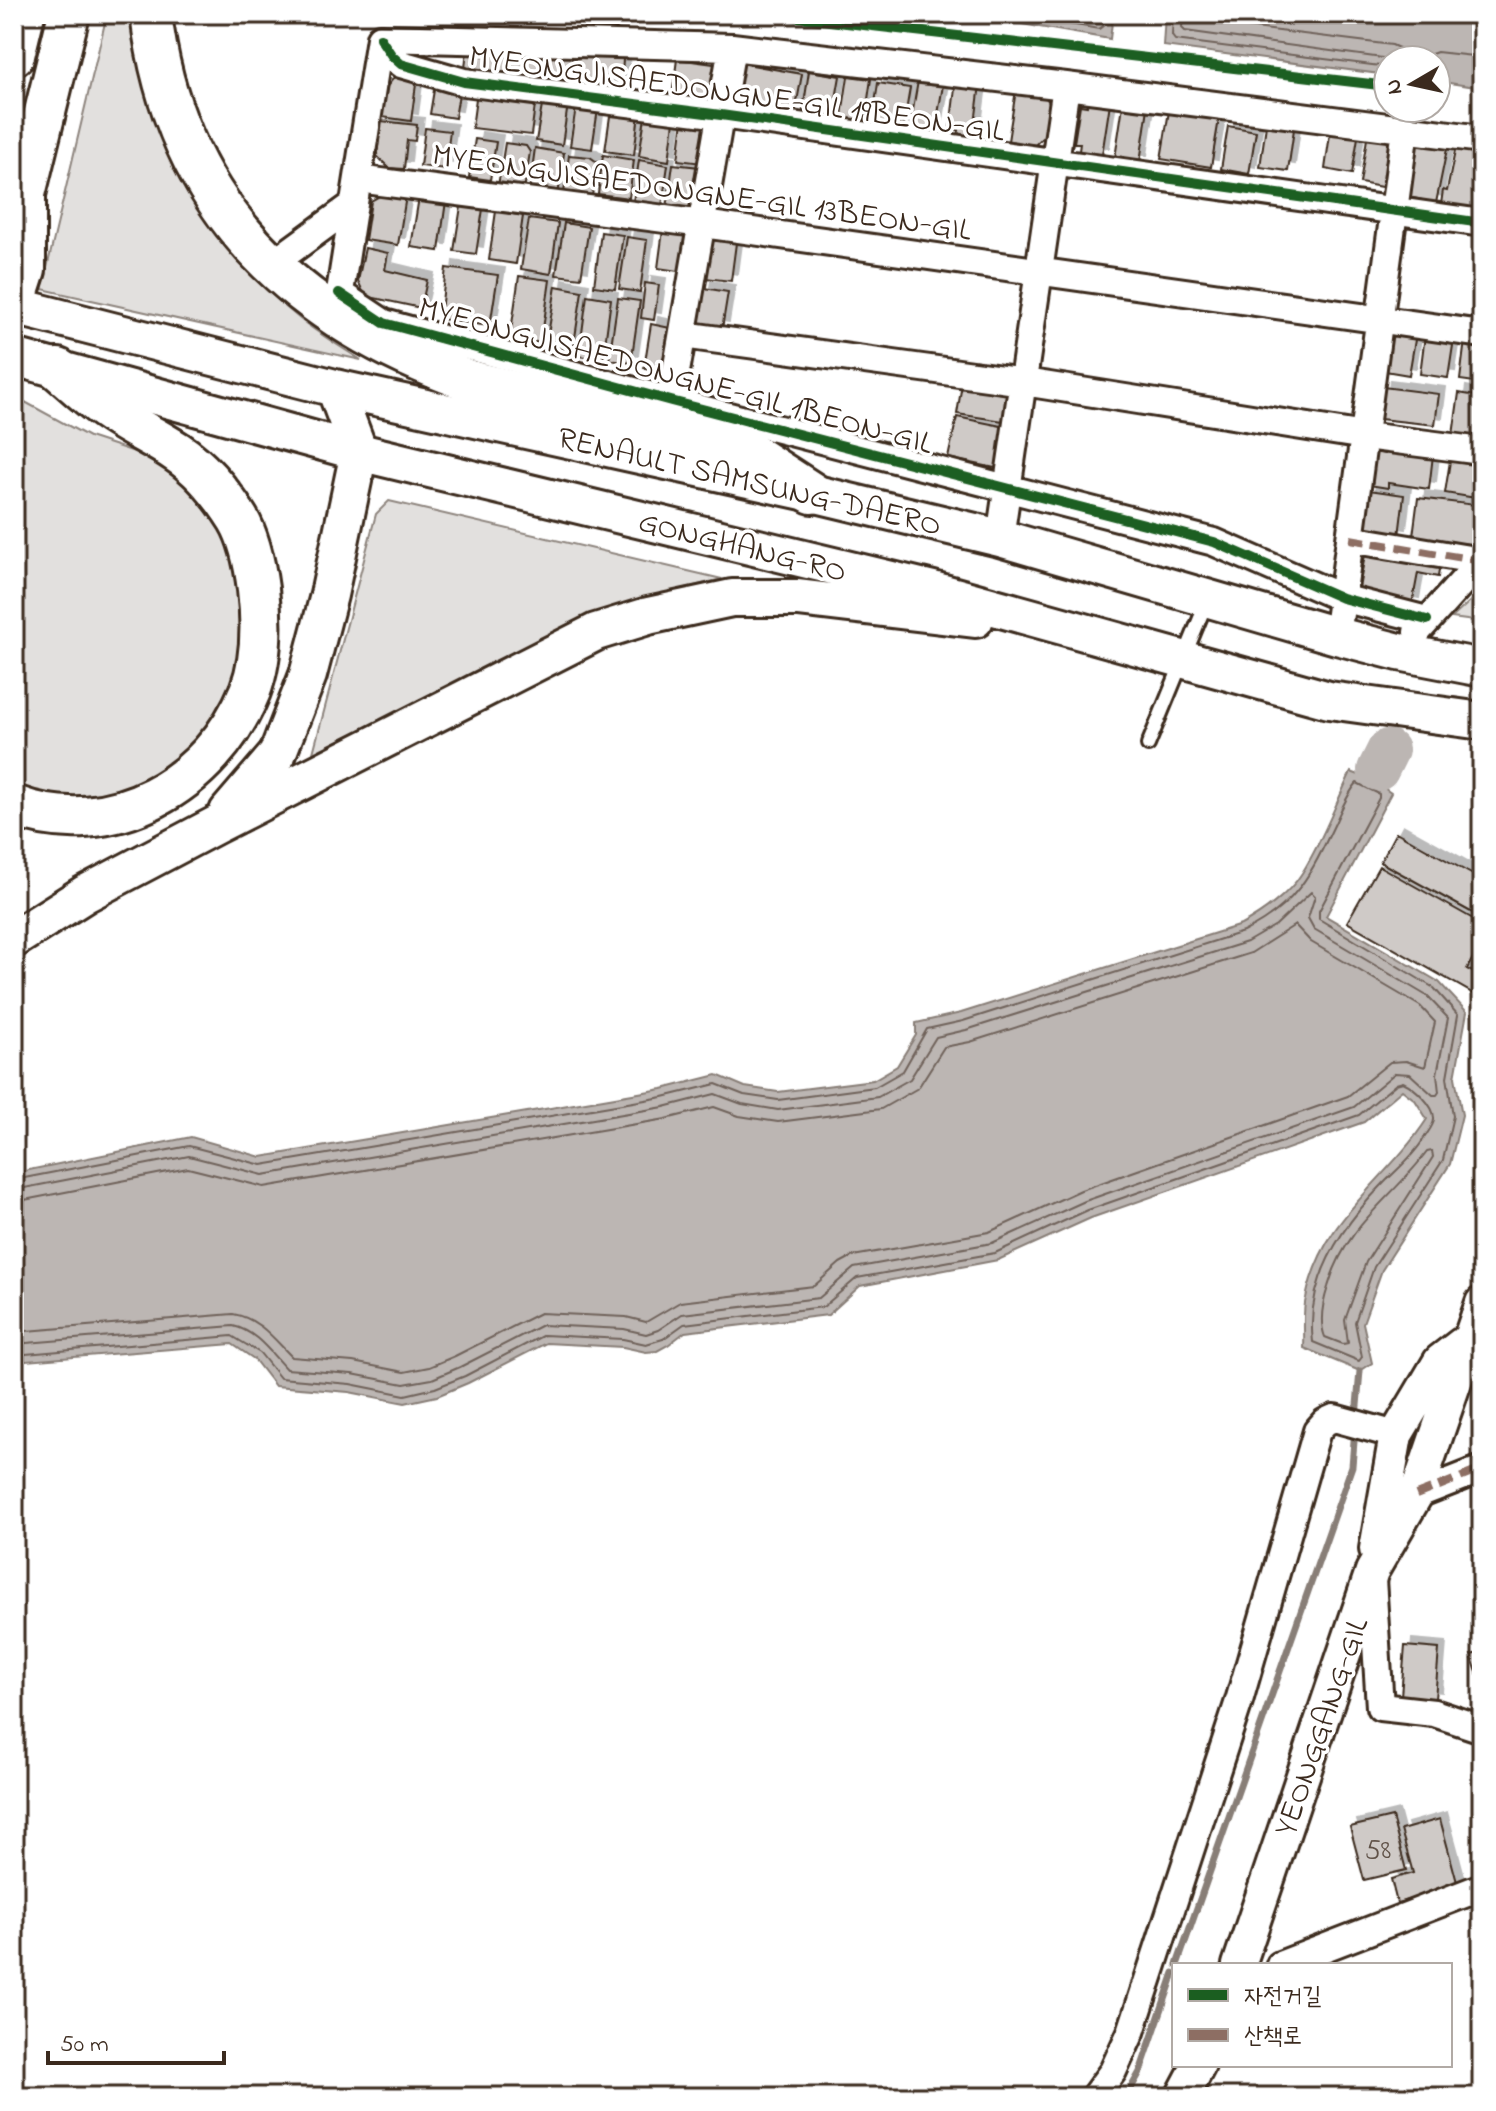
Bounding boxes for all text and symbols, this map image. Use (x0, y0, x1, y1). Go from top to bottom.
street label: MYEONGJISAEDONGNE-GIL 19BEON-GIL (466, 35, 1007, 156)
north arrow (1372, 44, 1452, 124)
text: N (1378, 77, 1412, 97)
street label: MYEONGJISAEDONGNE-GIL 13BEON-GIL (429, 133, 974, 256)
street label: MYEONGJISAEDONGNE-GIL 1BEON-GIL (413, 286, 938, 469)
street label: RENAULT SAMSUNG-DAERO (553, 416, 946, 550)
street label: GONGHANG-RO (633, 500, 851, 597)
street label: YEONGGANG-GIL (1264, 1611, 1383, 1843)
house number: 58 (1365, 1831, 1391, 1872)
legend (1172, 1963, 1452, 2067)
text: 자전거길 (1244, 1980, 1321, 2015)
scale bar (48, 2015, 224, 2065)
text: 산책로 (1244, 2020, 1302, 2055)
text: 50 m (60, 2028, 109, 2063)

